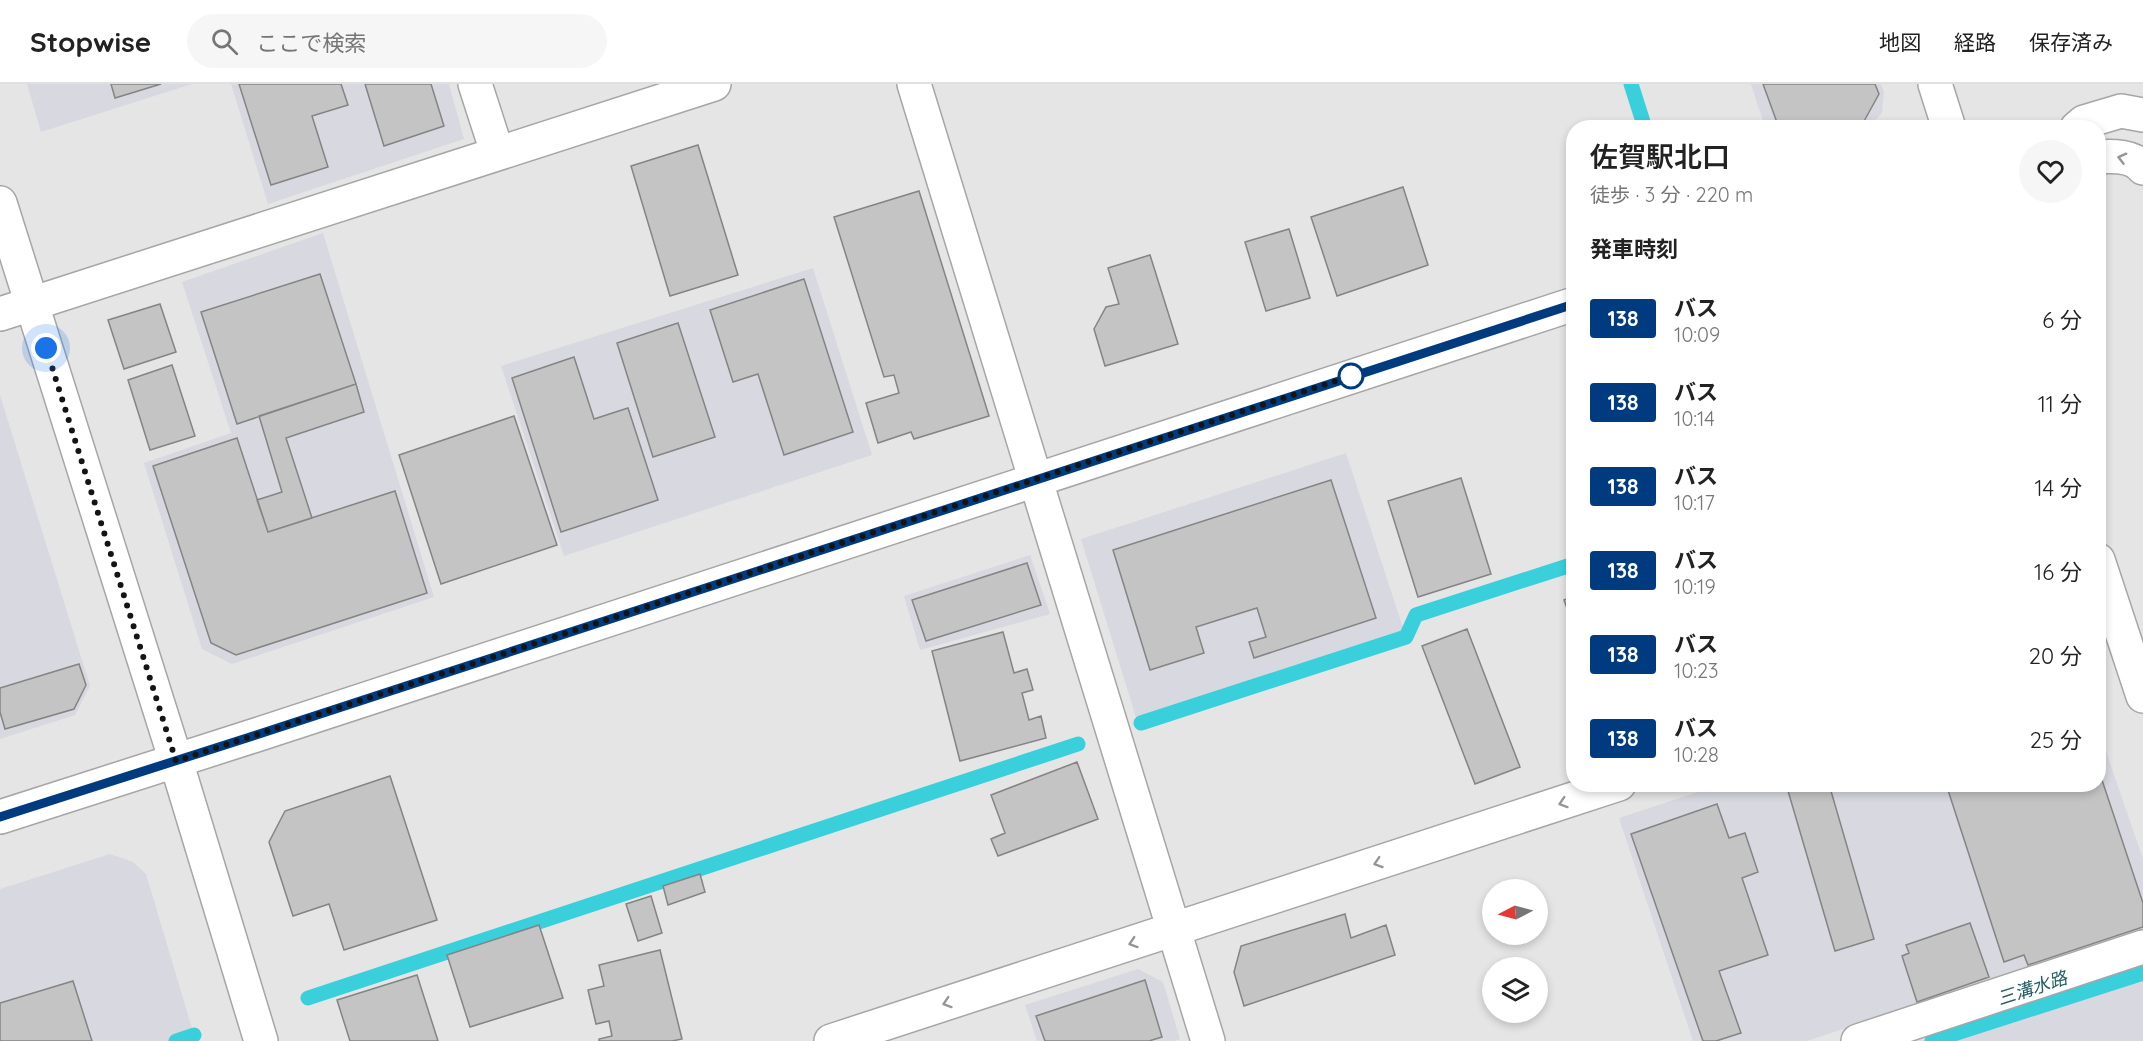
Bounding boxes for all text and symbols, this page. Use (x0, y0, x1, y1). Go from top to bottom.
search box (187, 14, 607, 68)
text: Stopwise (30, 24, 151, 59)
icon: search (208, 25, 241, 58)
text: ここで検索 (256, 29, 366, 57)
text: 地図 (1879, 29, 1921, 55)
text: 経路 (1954, 29, 1996, 55)
text: 保存済み (2029, 29, 2113, 55)
text: 佐賀駅北口 (1590, 139, 1730, 174)
button: heart (2019, 140, 2082, 203)
one-way arrow (2117, 153, 2127, 166)
text: 徒歩 · 3 分 · 220 m (1590, 182, 1753, 207)
text: 発車時刻 (1590, 235, 1678, 263)
text: バス (1674, 294, 1718, 322)
text: 138 (1608, 305, 1638, 331)
text: 6 分 (2042, 306, 2082, 334)
text: 10:09 (1674, 322, 1720, 347)
your location (31, 333, 61, 363)
unlabelled marker (1338, 363, 1364, 389)
text: バス (1674, 378, 1718, 406)
text: 138 (1608, 389, 1638, 415)
text: 11 分 (2038, 390, 2082, 418)
text: 10:14 (1674, 406, 1715, 431)
text: バス (1674, 462, 1718, 490)
text: 138 (1608, 473, 1638, 499)
text: 14 分 (2035, 474, 2082, 502)
text: 10:17 (1674, 490, 1715, 515)
text: バス (1674, 546, 1718, 574)
text: 138 (1608, 557, 1638, 583)
text: 16 分 (2034, 558, 2082, 586)
text: 10:19 (1674, 574, 1716, 599)
text: バス (1674, 630, 1718, 658)
text: 138 (1608, 641, 1638, 667)
text: 20 分 (2029, 642, 2082, 670)
text: 10:23 (1674, 658, 1719, 683)
text: バス (1674, 714, 1718, 742)
text: 138 (1608, 725, 1638, 751)
text: 25 分 (2030, 726, 2082, 754)
text: 10:28 (1674, 742, 1719, 767)
one-way arrow (1558, 795, 1569, 808)
one-way arrow (1373, 856, 1384, 868)
north arrow (1482, 879, 1548, 945)
map controls (1482, 879, 1548, 1023)
one-way arrow (1128, 935, 1139, 948)
button: layers (1482, 957, 1548, 1023)
water label: 三溝水路 (1994, 965, 2072, 1010)
one-way arrow (942, 996, 953, 1009)

